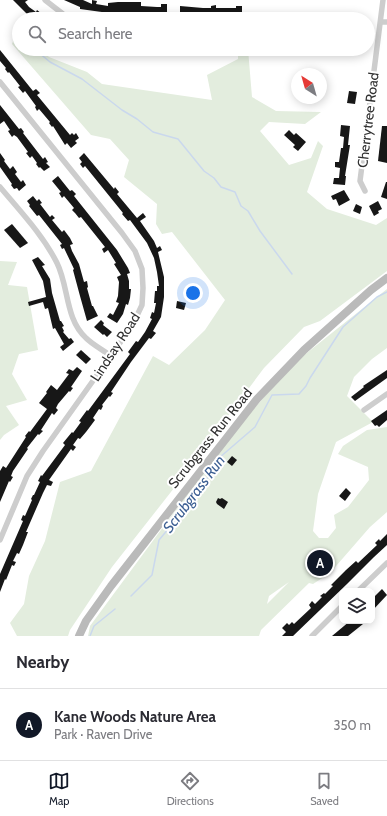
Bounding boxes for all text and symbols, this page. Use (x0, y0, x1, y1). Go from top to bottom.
search box (12, 12, 375, 56)
icon: search (26, 23, 48, 45)
text: Search here (58, 25, 133, 43)
north arrow (291, 68, 327, 104)
street label: Cherrytree Road (353, 71, 383, 169)
your location (183, 283, 203, 303)
street label: Lindsay Road (86, 309, 144, 385)
street label: Scrubgrass Run Road (164, 384, 256, 492)
water label: Scrubgrass Run (159, 452, 229, 536)
pin: A (307, 548, 333, 578)
map controls (339, 588, 375, 624)
button: layers (339, 588, 375, 624)
text: Nearby (16, 652, 69, 672)
text: Kane Woods Nature Area (54, 708, 216, 726)
text: A (25, 717, 33, 733)
text: 350 m (334, 717, 371, 733)
text: Park · Raven Drive (54, 726, 152, 742)
tab: Map (48, 770, 70, 808)
tab: Directions (167, 770, 214, 808)
tab: Saved (310, 770, 339, 808)

